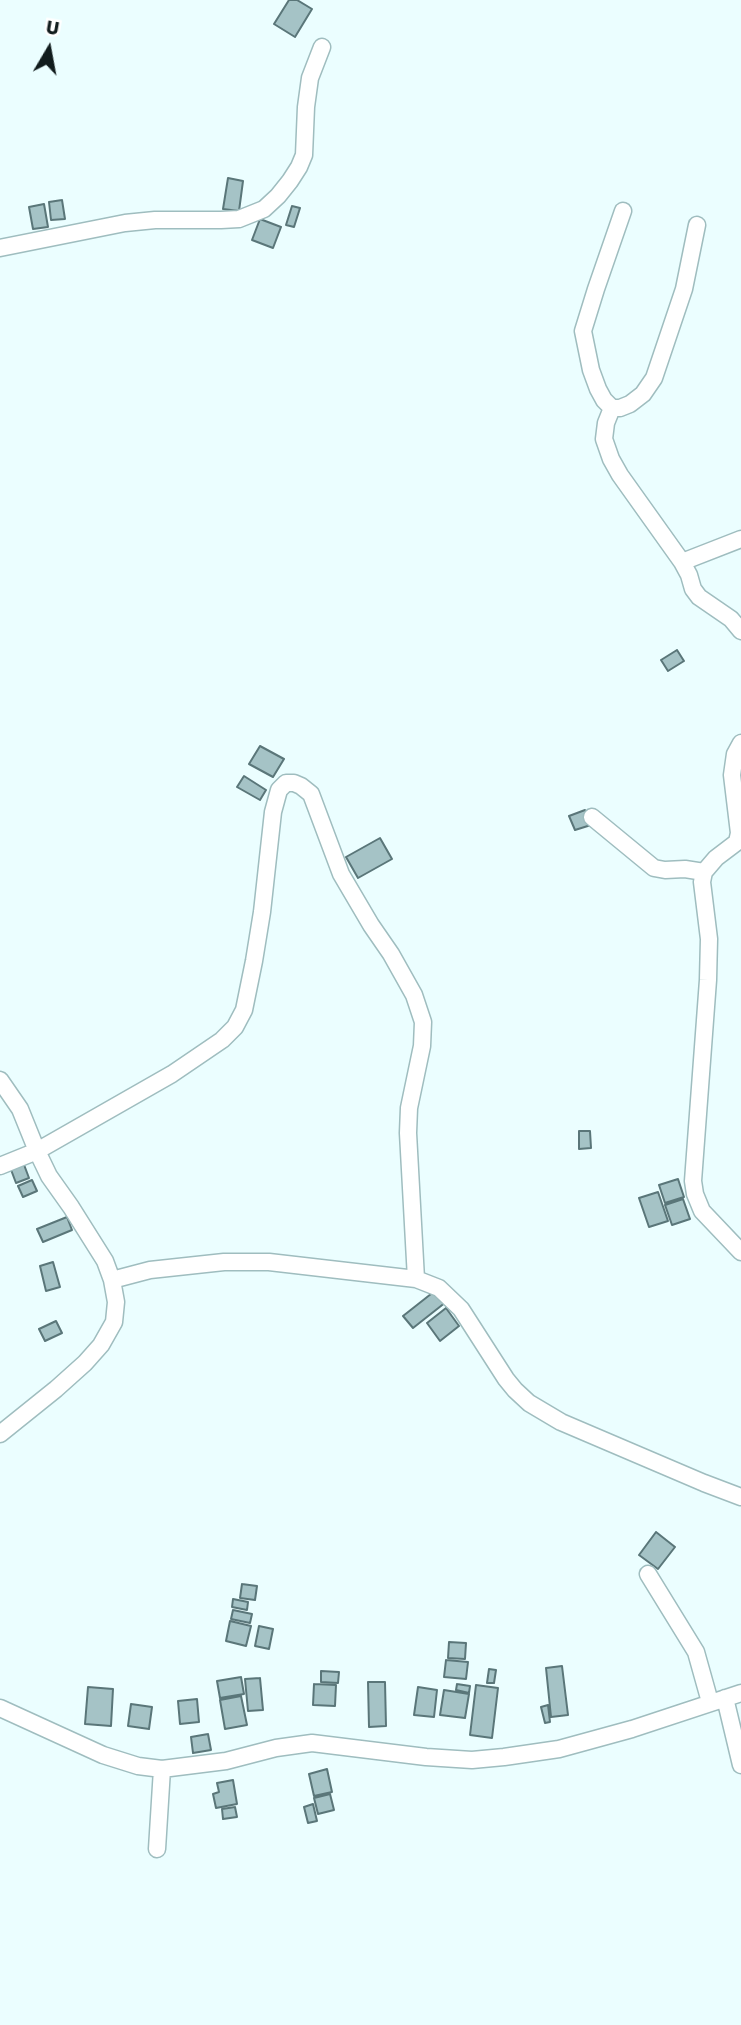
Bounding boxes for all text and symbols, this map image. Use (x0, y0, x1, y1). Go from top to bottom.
text: U (44, 13, 62, 42)
north arrow (14, 14, 84, 84)

